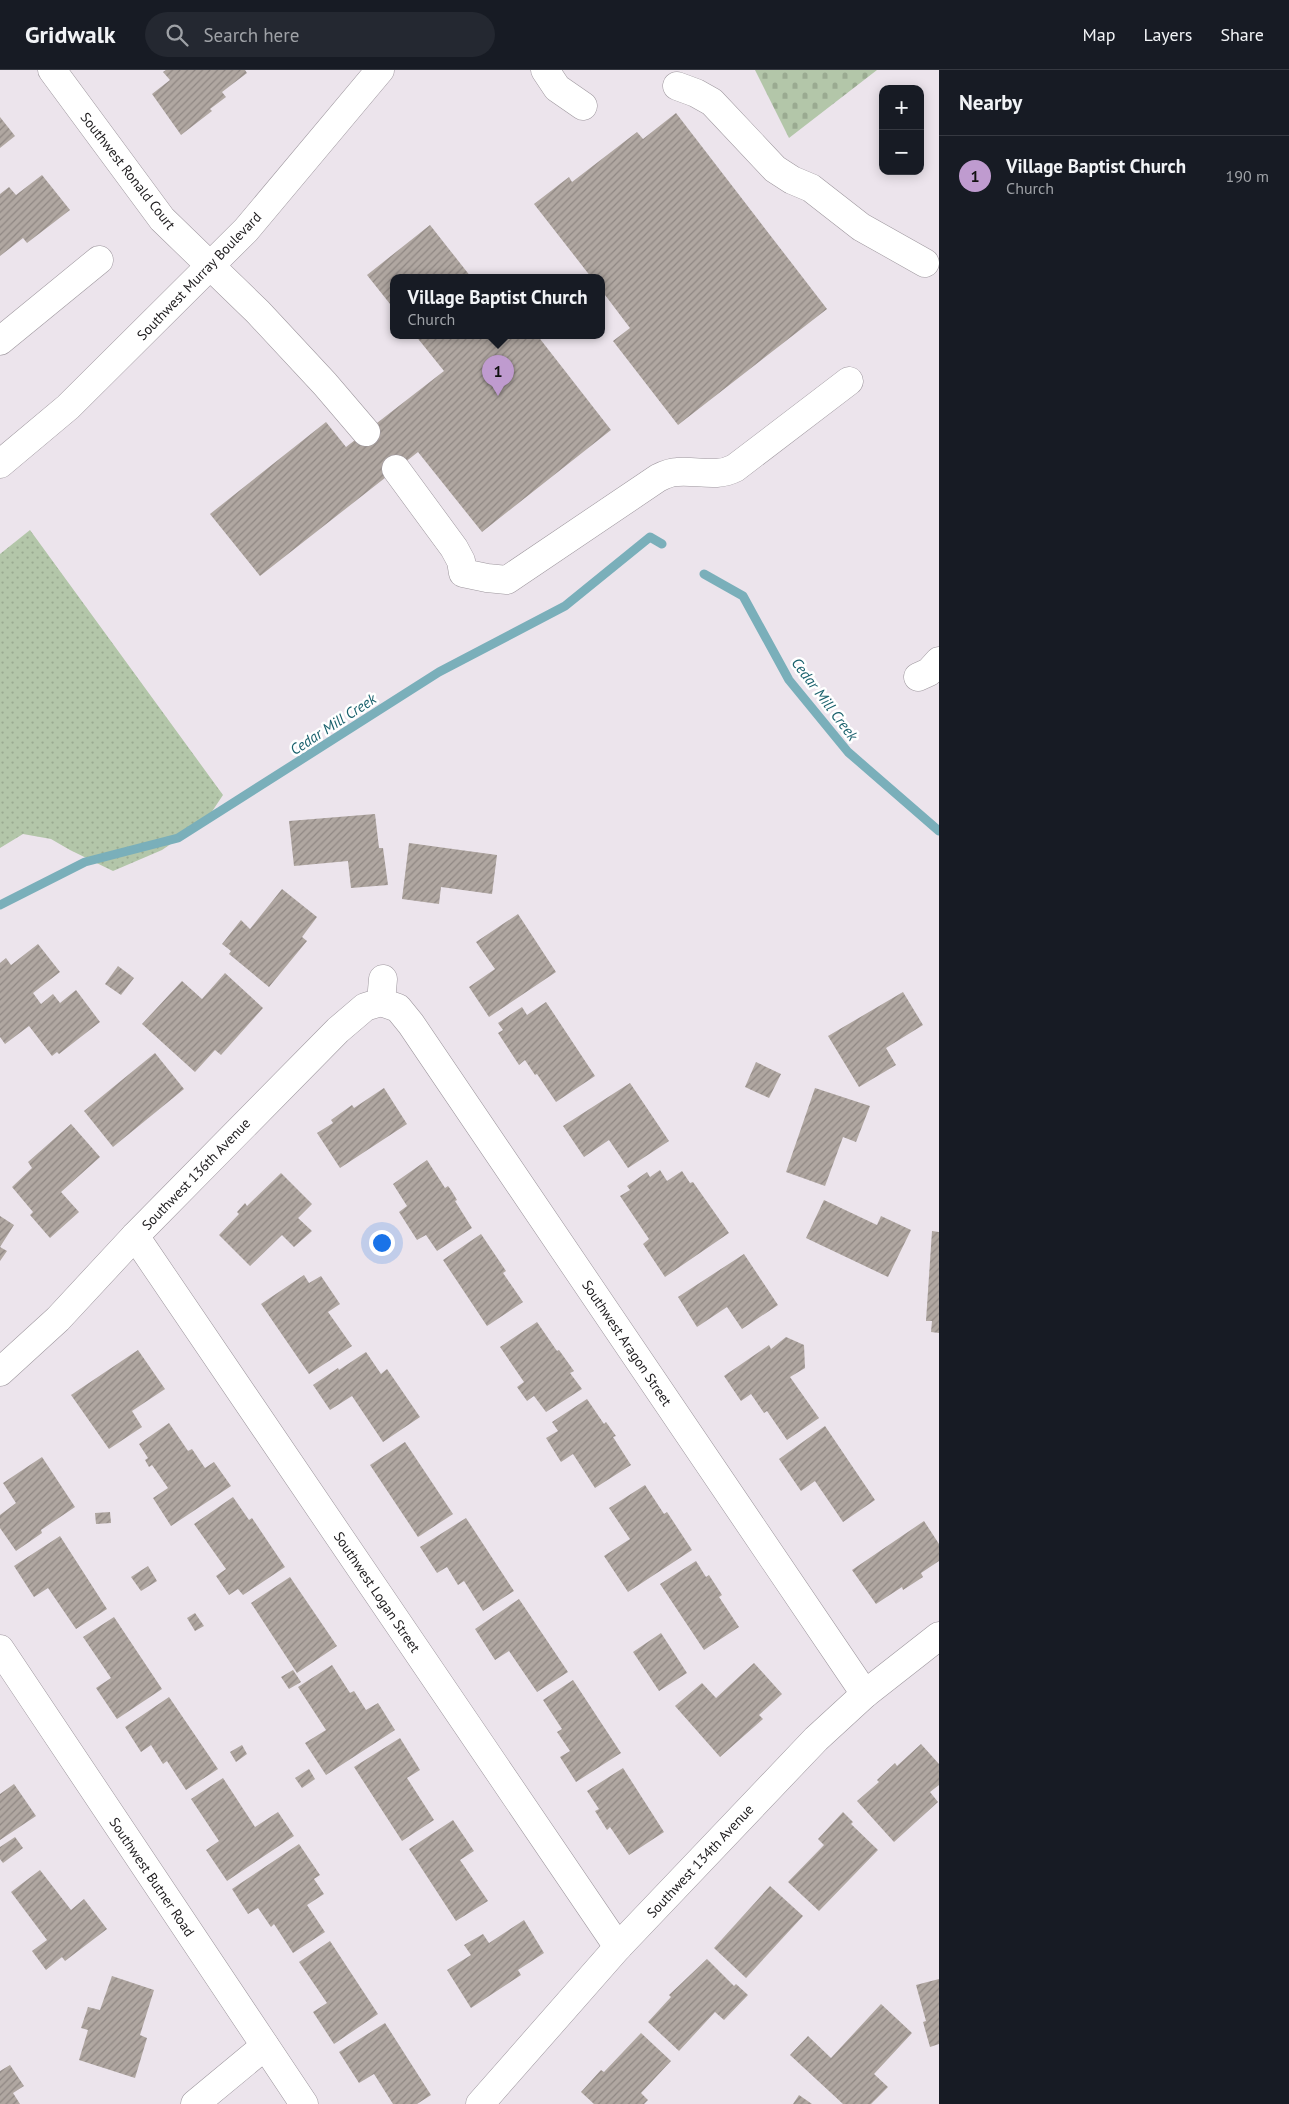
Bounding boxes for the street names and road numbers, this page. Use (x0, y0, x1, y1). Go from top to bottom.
street label: Southwest Ronald Court (77, 109, 180, 234)
street label: Southwest Murray Boulevard (133, 208, 265, 344)
street label: Southwest 136th Avenue (138, 1114, 254, 1234)
street label: Southwest Aragon Street (578, 1277, 676, 1410)
street label: Southwest Logan Street (330, 1528, 424, 1656)
street label: Southwest 134th Avenue (643, 1800, 757, 1922)
street label: Southwest Butner Road (105, 1814, 199, 1940)

